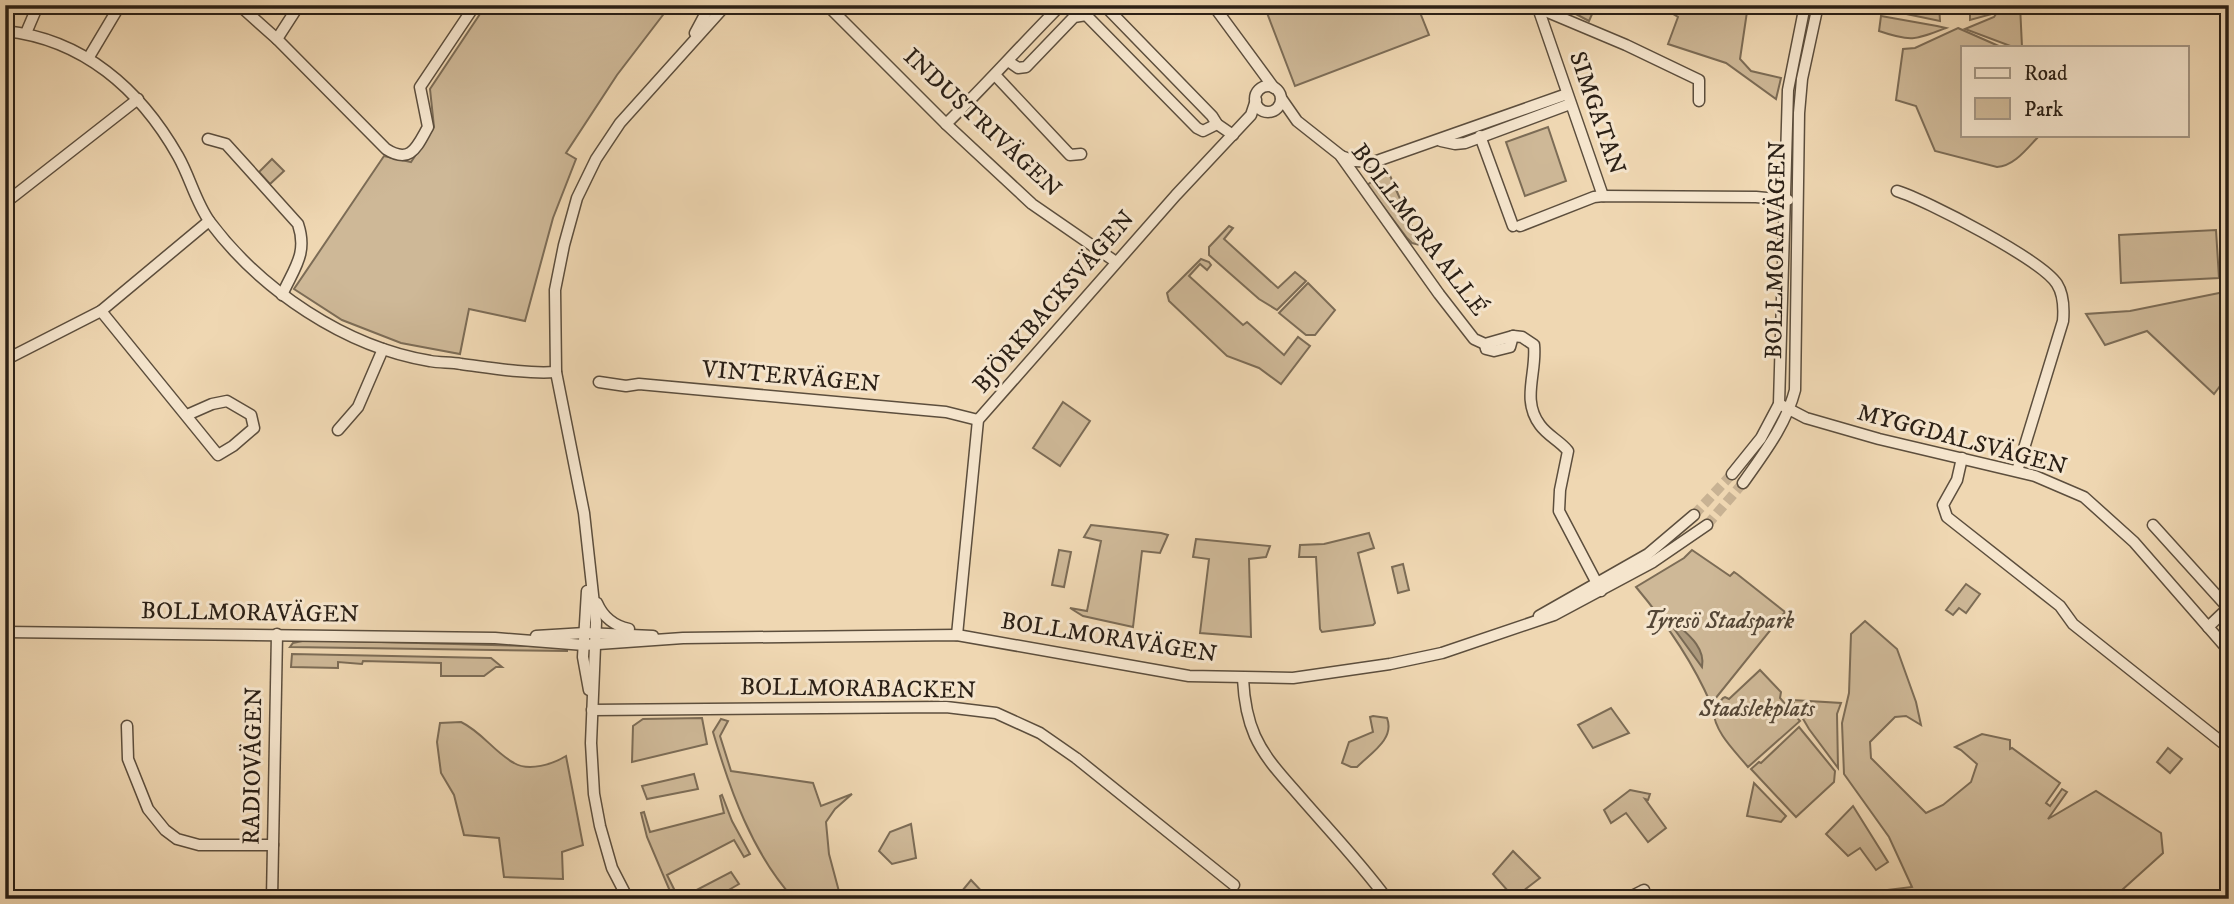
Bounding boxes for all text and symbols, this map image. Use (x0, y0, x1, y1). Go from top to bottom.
street label: INDUSTRIVÄGEN (897, 42, 1067, 204)
legend (1961, 46, 2188, 136)
street label: SIMGATAN (1562, 48, 1632, 178)
text: Road (2024, 61, 2068, 87)
text: Park (2024, 97, 2064, 123)
street label: BOLLMORA ALLÉ (1344, 138, 1494, 322)
street label: BOLLMORAVÄGEN (1759, 141, 1793, 359)
street label: BJÖRKBACKSVÄGEN (967, 205, 1141, 399)
street label: VINTERVÄGEN (700, 354, 881, 400)
street label: MYGGDALSVÄGEN (1854, 398, 2070, 482)
street label: BOLLMORAVÄGEN (141, 596, 359, 630)
street label: BOLLMORAVÄGEN (999, 606, 1219, 670)
park label: Tyresö Stadspark (1644, 606, 1794, 636)
street label: BOLLMORABACKEN (740, 672, 976, 706)
street label: RADIOVÄGEN (237, 687, 269, 845)
park label: Stadslekplats (1698, 694, 1816, 724)

